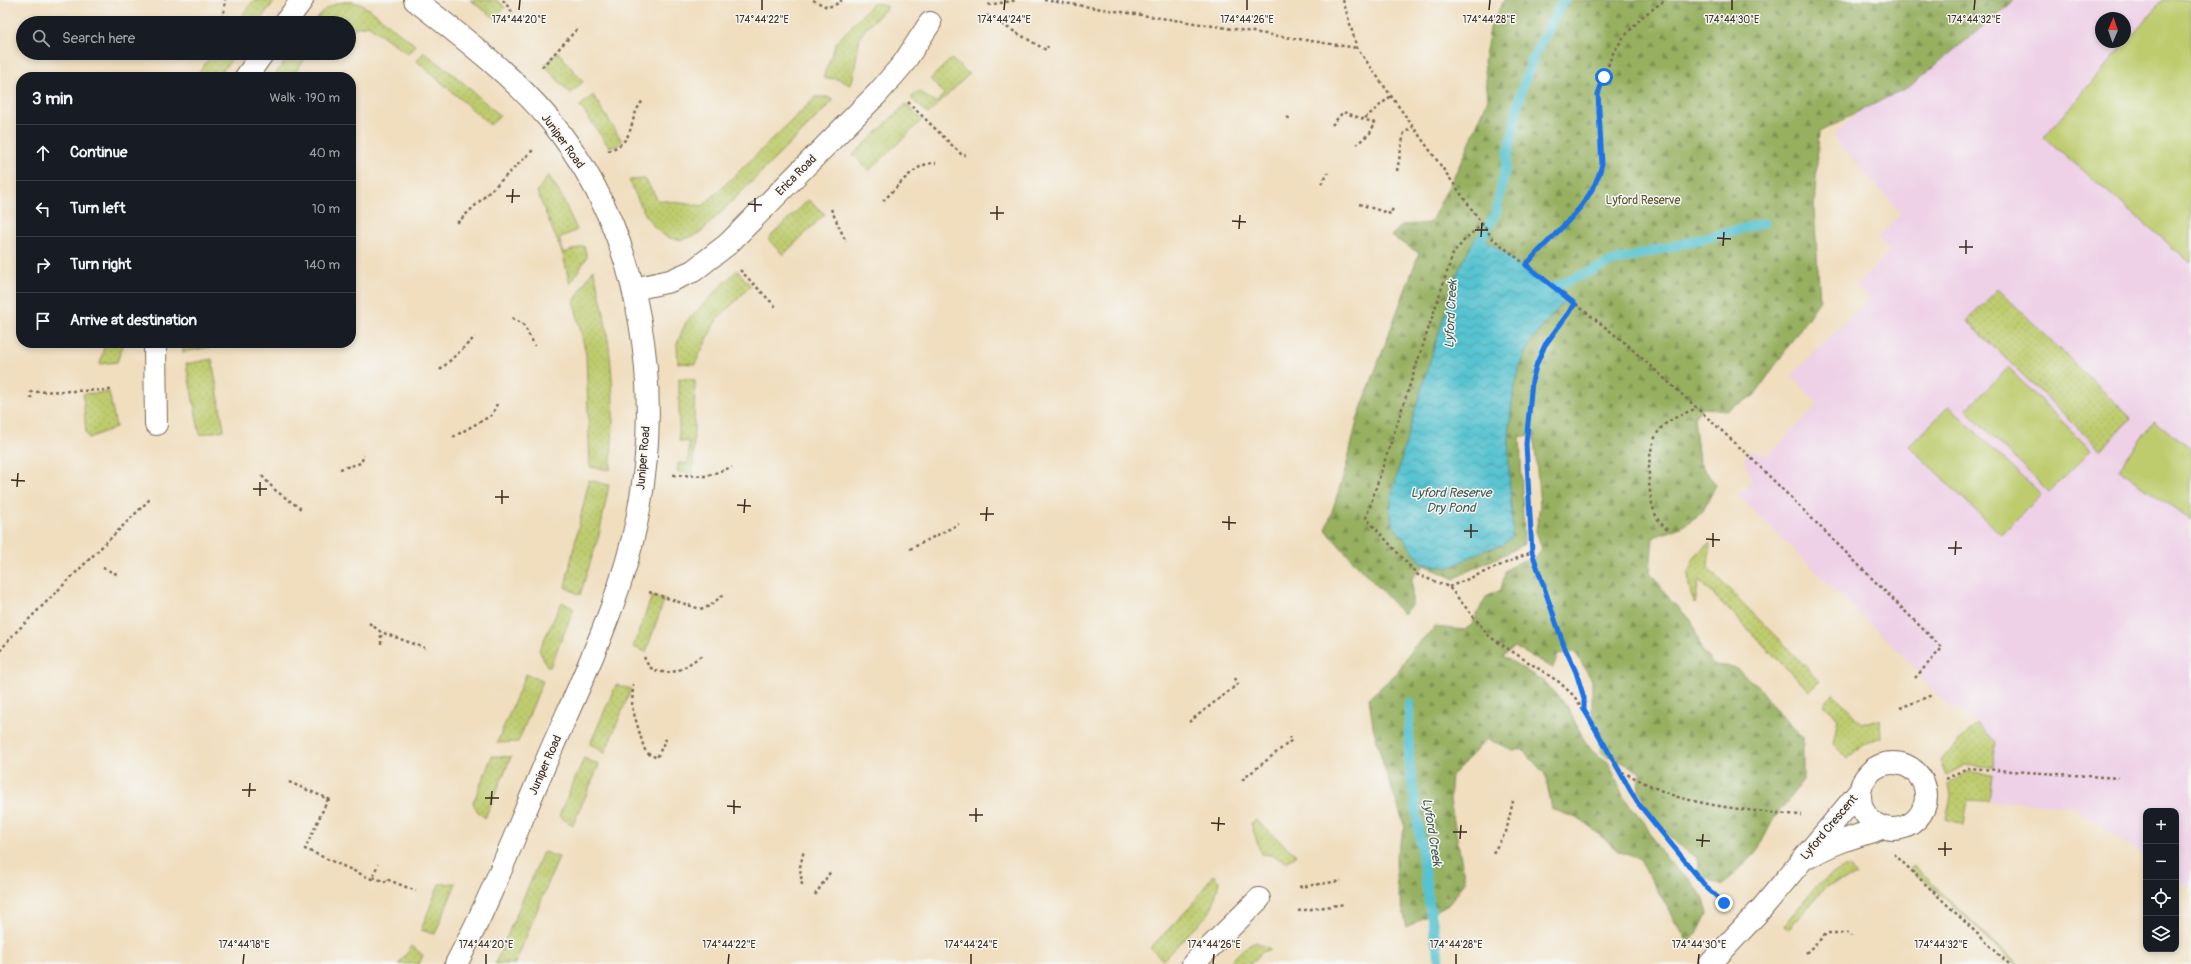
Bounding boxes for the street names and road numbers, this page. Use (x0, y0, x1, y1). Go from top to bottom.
street label: Juniper Road (538, 111, 588, 172)
street label: Erica Road (773, 152, 820, 199)
street label: Juniper Road (633, 425, 654, 491)
street label: Juniper Road (526, 733, 565, 798)
street label: Lyford Crescent (1798, 791, 1861, 863)

